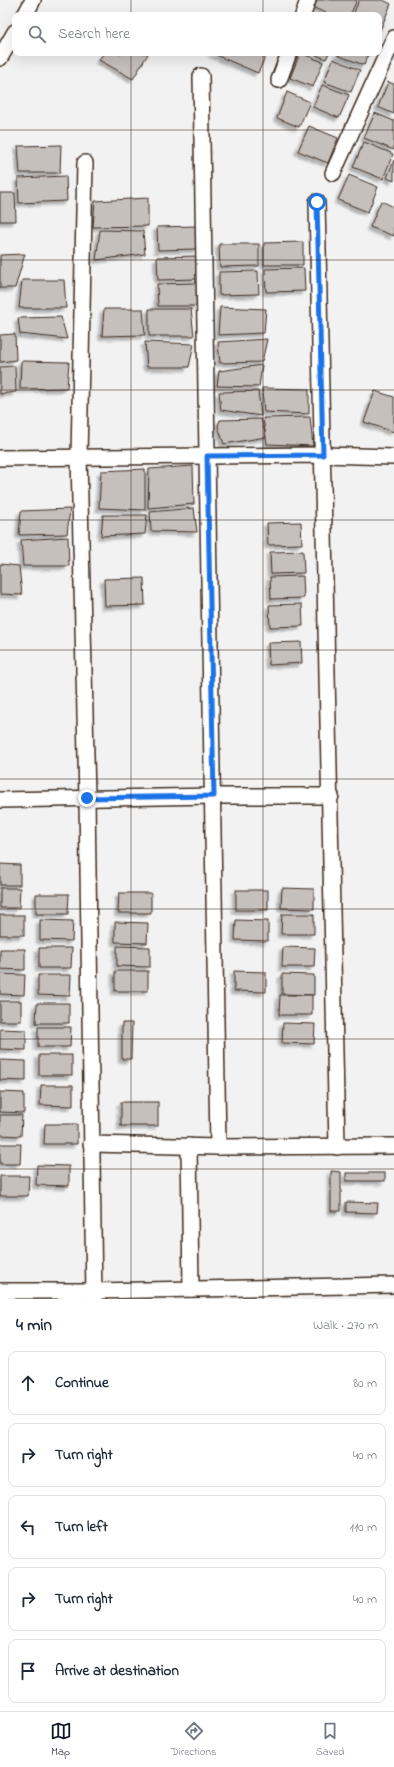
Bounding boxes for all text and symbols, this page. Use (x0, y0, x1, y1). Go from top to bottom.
search box (12, 12, 382, 56)
icon: search (26, 23, 48, 45)
text: Search here (58, 23, 130, 45)
route start (308, 193, 326, 211)
route end (78, 789, 96, 807)
text: 4 min (16, 1313, 52, 1338)
text: Walk · 270 m (313, 1316, 378, 1335)
icon: ahead (17, 1372, 39, 1394)
text: Continue (55, 1372, 109, 1394)
text: 80 m (353, 1374, 377, 1393)
icon: right (17, 1444, 39, 1466)
text: Turn right (55, 1444, 113, 1466)
text: 40 m (353, 1446, 377, 1465)
icon: left (17, 1516, 39, 1538)
text: Turn left (55, 1516, 108, 1538)
text: 110 m (350, 1518, 377, 1537)
icon: right (17, 1588, 39, 1610)
text: Turn right (55, 1588, 113, 1610)
text: 40 m (353, 1590, 377, 1609)
icon: arrive (17, 1660, 39, 1682)
text: Arrive at destination (55, 1660, 179, 1682)
tab: Map (50, 1720, 72, 1760)
tab: Directions (171, 1720, 216, 1760)
tab: Saved (316, 1720, 344, 1760)

